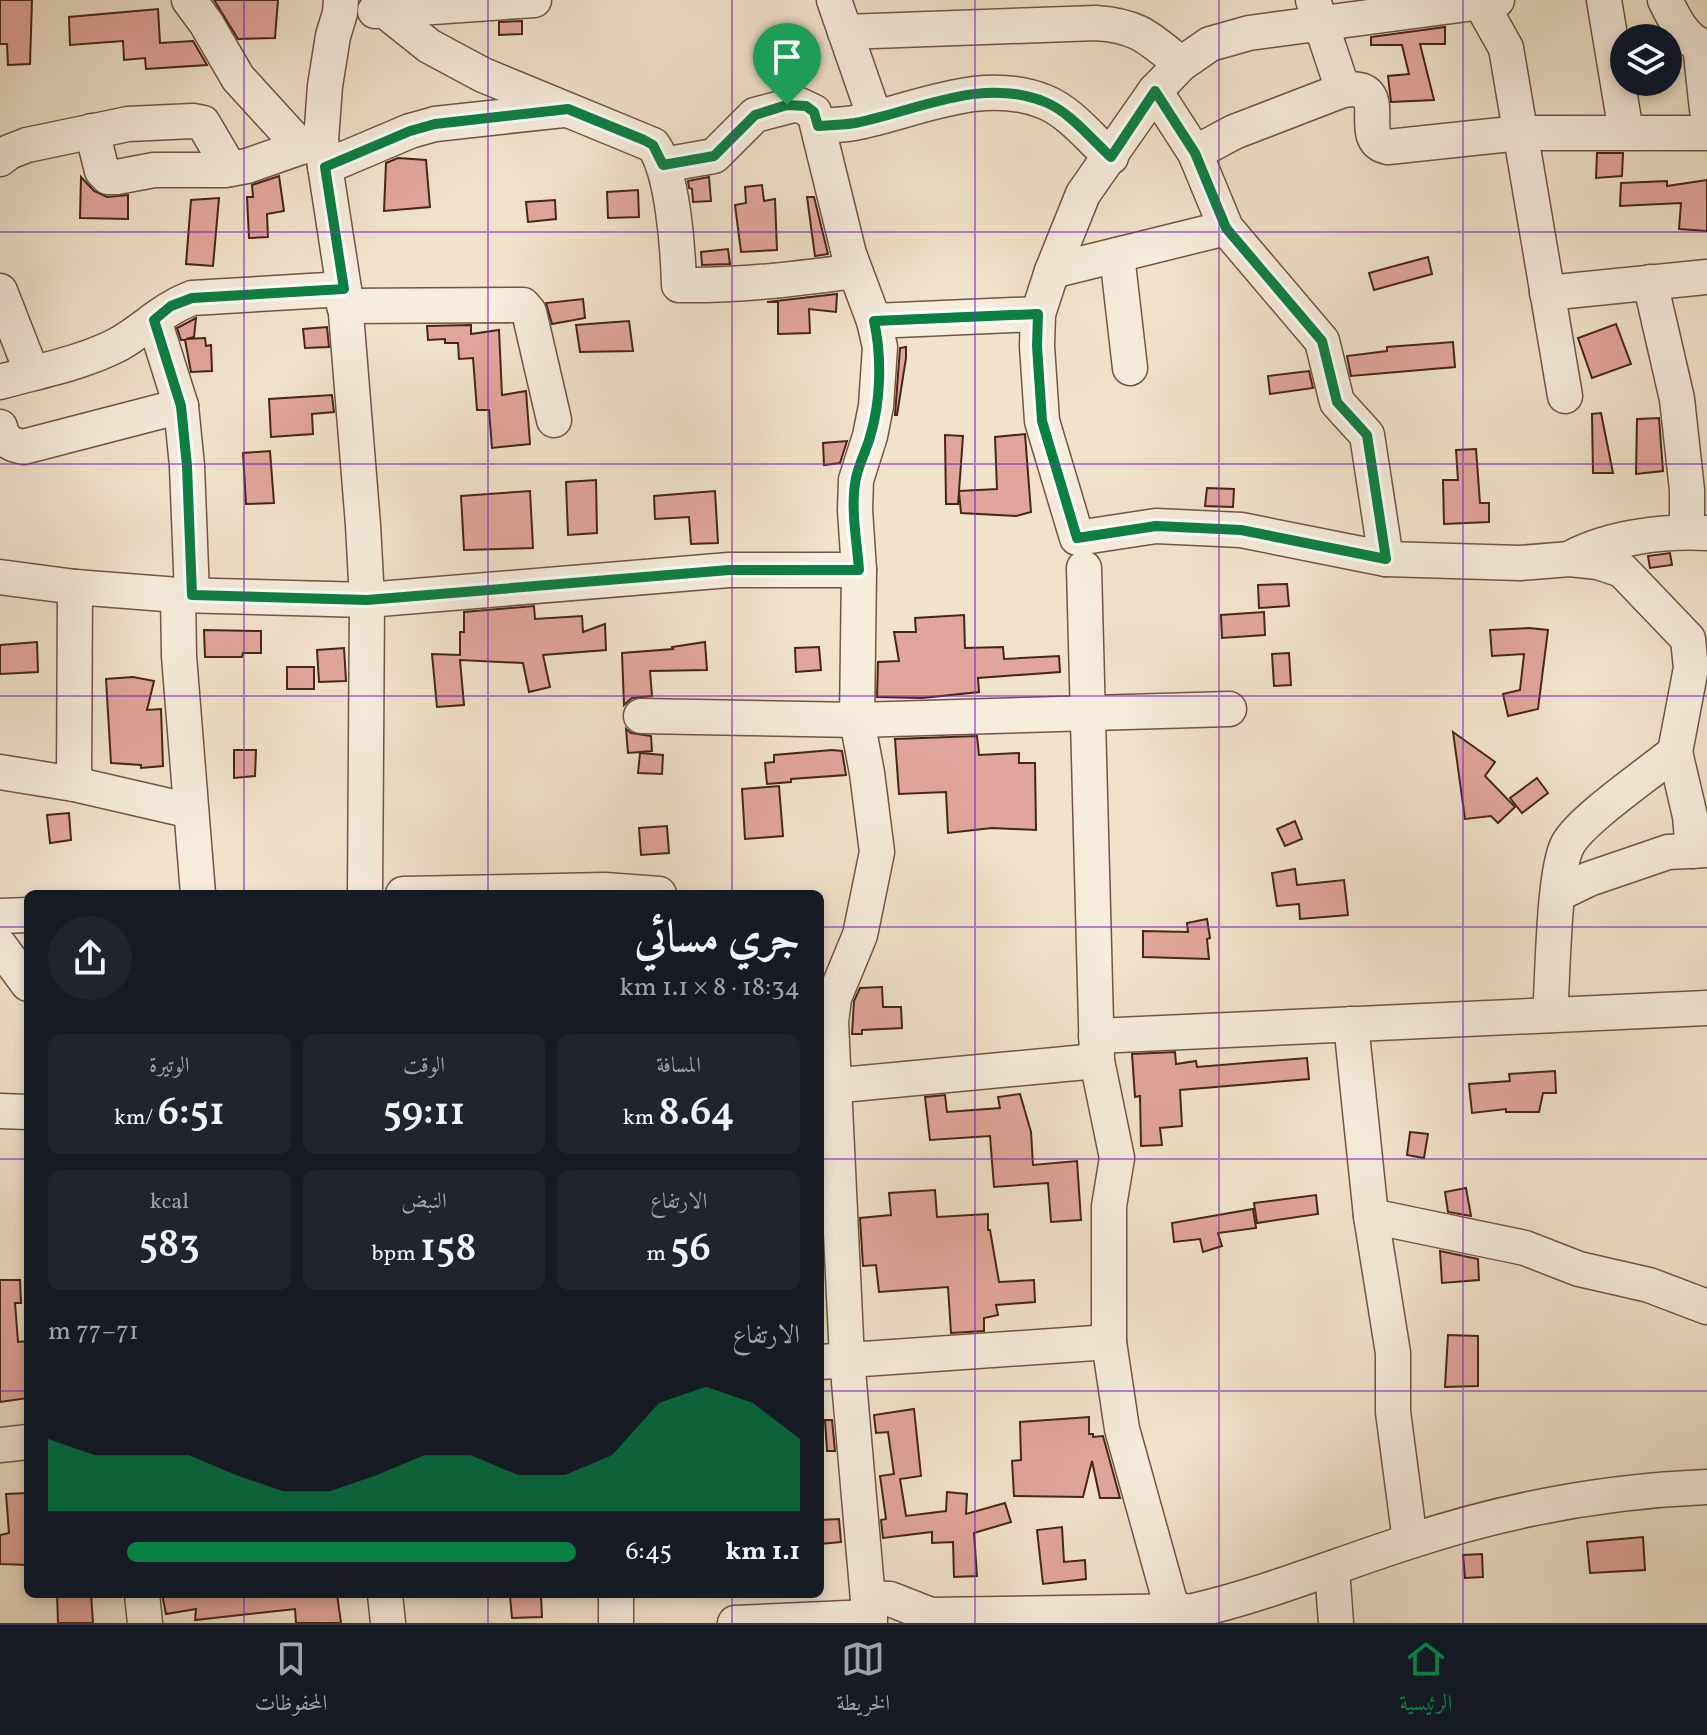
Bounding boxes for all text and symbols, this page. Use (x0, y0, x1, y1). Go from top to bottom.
pin (753, 23, 821, 105)
map controls (1610, 24, 1682, 96)
button: layers (1610, 24, 1682, 96)
icon: arrive (765, 35, 809, 79)
text: جري مسائي (634, 909, 800, 970)
button: share (48, 916, 132, 1000)
text: 18:34 · 8 × 1.1 km (620, 970, 800, 1006)
text: الوتيرة (149, 1051, 190, 1082)
text: الوقت (403, 1051, 445, 1082)
text: المسافة (656, 1051, 701, 1082)
text: 6:51 (158, 1086, 225, 1142)
text: 59:11 (383, 1086, 465, 1142)
text: 8.64 (659, 1086, 735, 1142)
text: /km (114, 1103, 158, 1134)
text: km (623, 1103, 659, 1134)
text: kcal (150, 1187, 189, 1218)
text: النبض (401, 1187, 447, 1218)
text: الارتفاع (650, 1187, 707, 1218)
text: 583 (139, 1218, 200, 1274)
text: 158 (420, 1222, 476, 1278)
text: 56 (670, 1222, 711, 1278)
text: bpm (372, 1239, 420, 1270)
text: m (646, 1239, 670, 1270)
text: 71–77 m (48, 1314, 139, 1350)
text: الارتفاع (733, 1318, 800, 1354)
text: 6:45 (625, 1534, 672, 1570)
text: 1.1 km (726, 1534, 800, 1570)
tab: المحفوظات (255, 1637, 327, 1724)
tab: الخريطة (837, 1637, 890, 1724)
tab: الرئيسية (1399, 1637, 1452, 1724)

